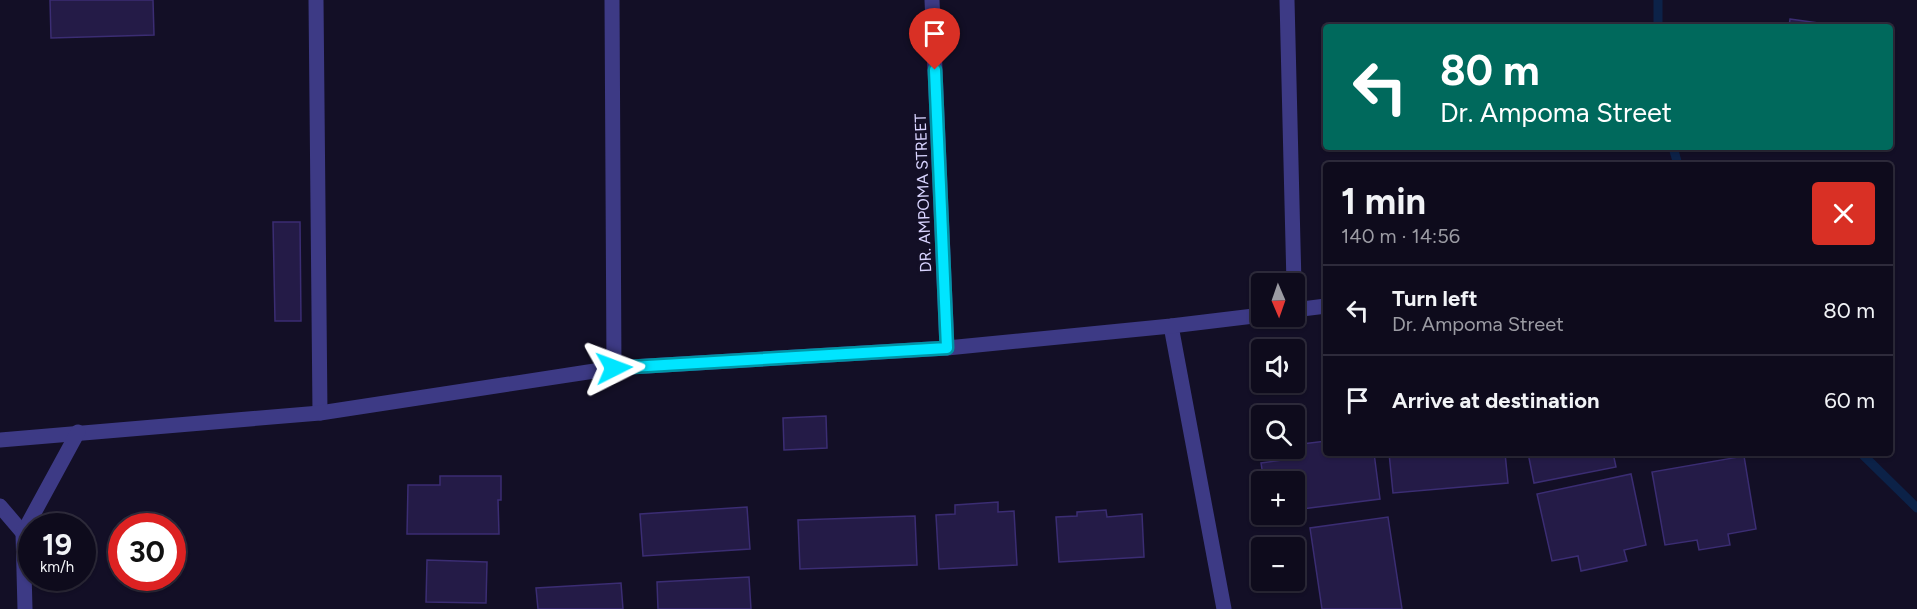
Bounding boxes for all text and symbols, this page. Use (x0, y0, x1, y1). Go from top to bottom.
pin (909, 8, 960, 70)
icon: arrive (918, 17, 951, 50)
text: 80 m (1440, 45, 1540, 96)
icon: left (1341, 48, 1419, 126)
text: Dr. Ampoma Street (1440, 96, 1672, 129)
street label: DR. AMPOMA STREET (911, 113, 935, 273)
text: 1 min (1341, 180, 1426, 223)
button: close (1812, 182, 1875, 245)
text: 140 m · 14:56 (1341, 224, 1460, 248)
north arrow (1251, 273, 1305, 327)
map controls (1251, 273, 1305, 591)
text: Turn left (1392, 285, 1478, 312)
icon: left (1341, 294, 1374, 327)
text: 80 m (1823, 297, 1875, 324)
text: Dr. Ampoma Street (1392, 312, 1564, 336)
position arrow (582, 336, 646, 400)
button: sound (1251, 339, 1305, 393)
icon: arrive (1341, 384, 1374, 417)
text: Arrive at destination (1392, 387, 1600, 414)
text: 60 m (1824, 387, 1875, 414)
button: search (1251, 405, 1305, 459)
button: + (1251, 471, 1305, 525)
speed limit sign: 30 (108, 513, 186, 591)
text: 19 (42, 526, 72, 563)
button: − (1251, 537, 1305, 591)
text: km/h (40, 558, 74, 576)

